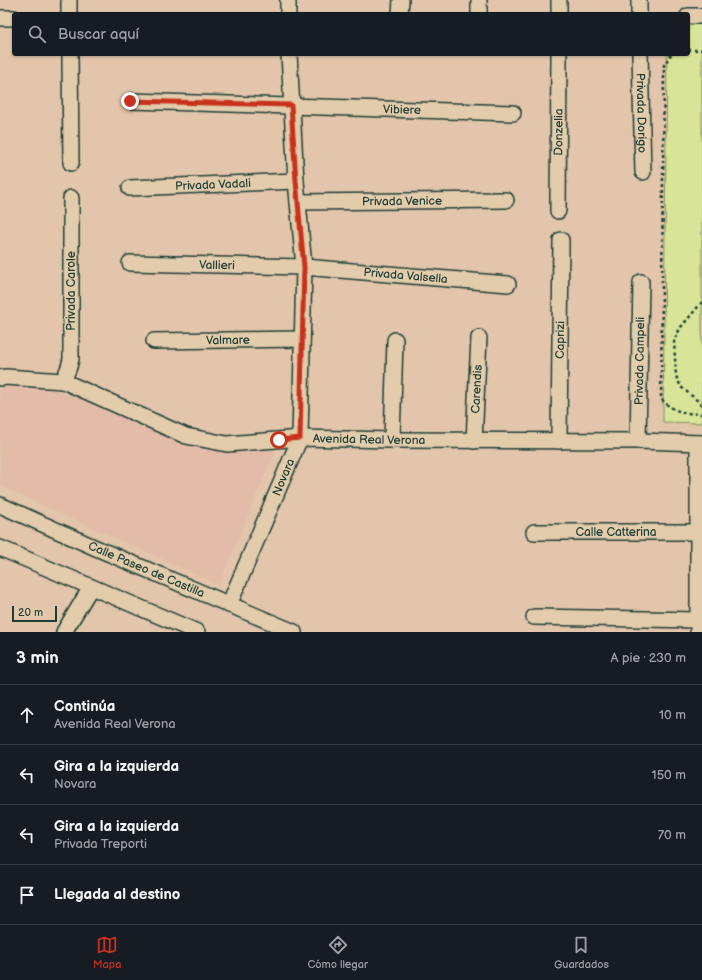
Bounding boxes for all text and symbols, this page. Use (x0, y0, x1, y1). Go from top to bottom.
search box (12, 12, 690, 56)
icon: search (26, 23, 48, 45)
text: Buscar aquí (58, 25, 139, 44)
street label: Privada Dorigo (632, 73, 650, 153)
route end (121, 92, 139, 110)
street label: Vibiere (383, 102, 421, 118)
street label: Donzelia (551, 108, 567, 156)
street label: Privada Vadali (175, 176, 251, 194)
street label: Privada Venice (362, 194, 442, 209)
street label: Privada Carole (64, 251, 79, 331)
street label: Vallieri (199, 258, 235, 273)
street label: Privada Valsella (363, 265, 448, 287)
street label: Privada Campeli (632, 316, 648, 405)
street label: Caprizi (553, 321, 568, 359)
street label: Valmare (206, 333, 250, 348)
street label: Carendis (468, 364, 486, 414)
route start (270, 431, 288, 449)
street label: Avenida Real Verona (313, 431, 425, 448)
street label: Novara (269, 456, 298, 498)
street label: Calle Catterina (575, 525, 657, 540)
street label: Calle Paseo de Castilla (86, 538, 207, 601)
scale bar (12, 604, 57, 623)
text: 20 m (18, 606, 43, 619)
text: 3 min (16, 648, 59, 668)
text: A pie · 230 m (610, 650, 686, 666)
text: Continúa (54, 697, 115, 716)
icon: ahead (16, 704, 38, 726)
text: 10 m (659, 707, 686, 723)
text: Avenida Real Verona (54, 716, 176, 732)
text: Gira a la izquierda (54, 757, 179, 776)
icon: left (16, 764, 38, 786)
text: 150 m (652, 767, 686, 783)
text: Novara (54, 776, 96, 792)
text: Gira a la izquierda (54, 817, 179, 836)
icon: left (16, 824, 38, 846)
text: 70 m (658, 827, 686, 843)
text: Privada Treporti (54, 836, 147, 852)
icon: arrive (16, 884, 38, 906)
text: Llegada al destino (54, 885, 180, 904)
tab: Mapa (93, 934, 121, 971)
tab: Cómo llegar (308, 934, 368, 971)
tab: Guardados (554, 934, 609, 971)

